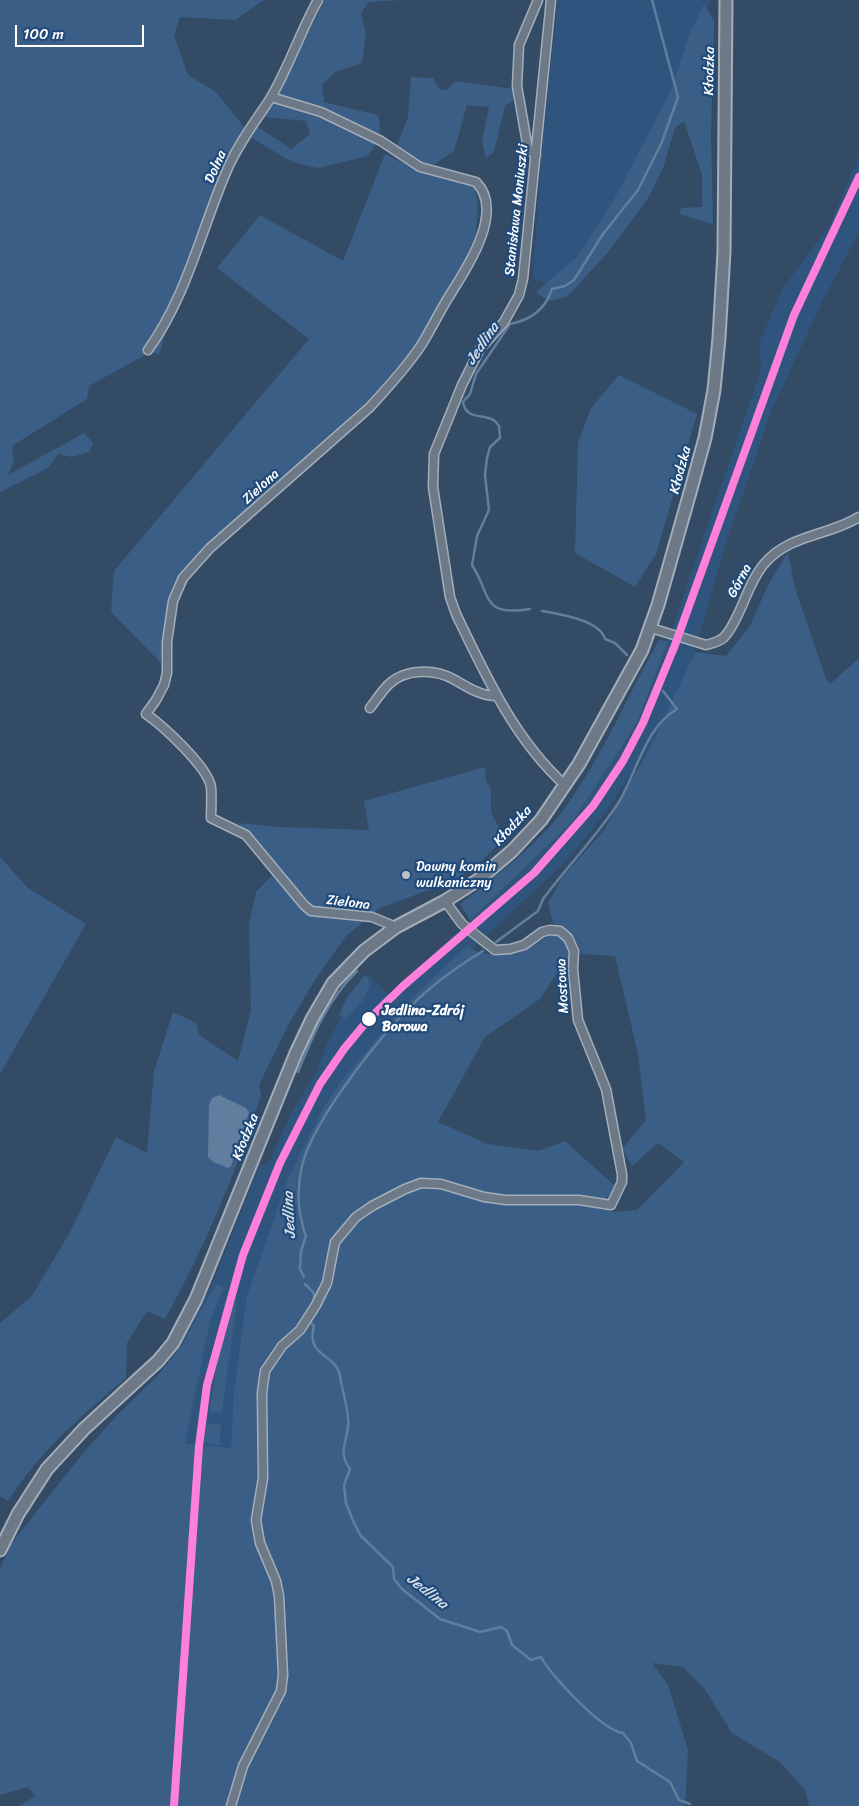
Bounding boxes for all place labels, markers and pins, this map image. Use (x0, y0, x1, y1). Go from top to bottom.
place label: Dawny komin wulkaniczny (416, 859, 496, 892)
marker: Dawny komin wulkaniczny (400, 869, 412, 881)
place label: Jedlina-Zdrój Borowa (382, 1003, 464, 1036)
marker: Jedlina-Zdrój Borowa (360, 1010, 378, 1028)

